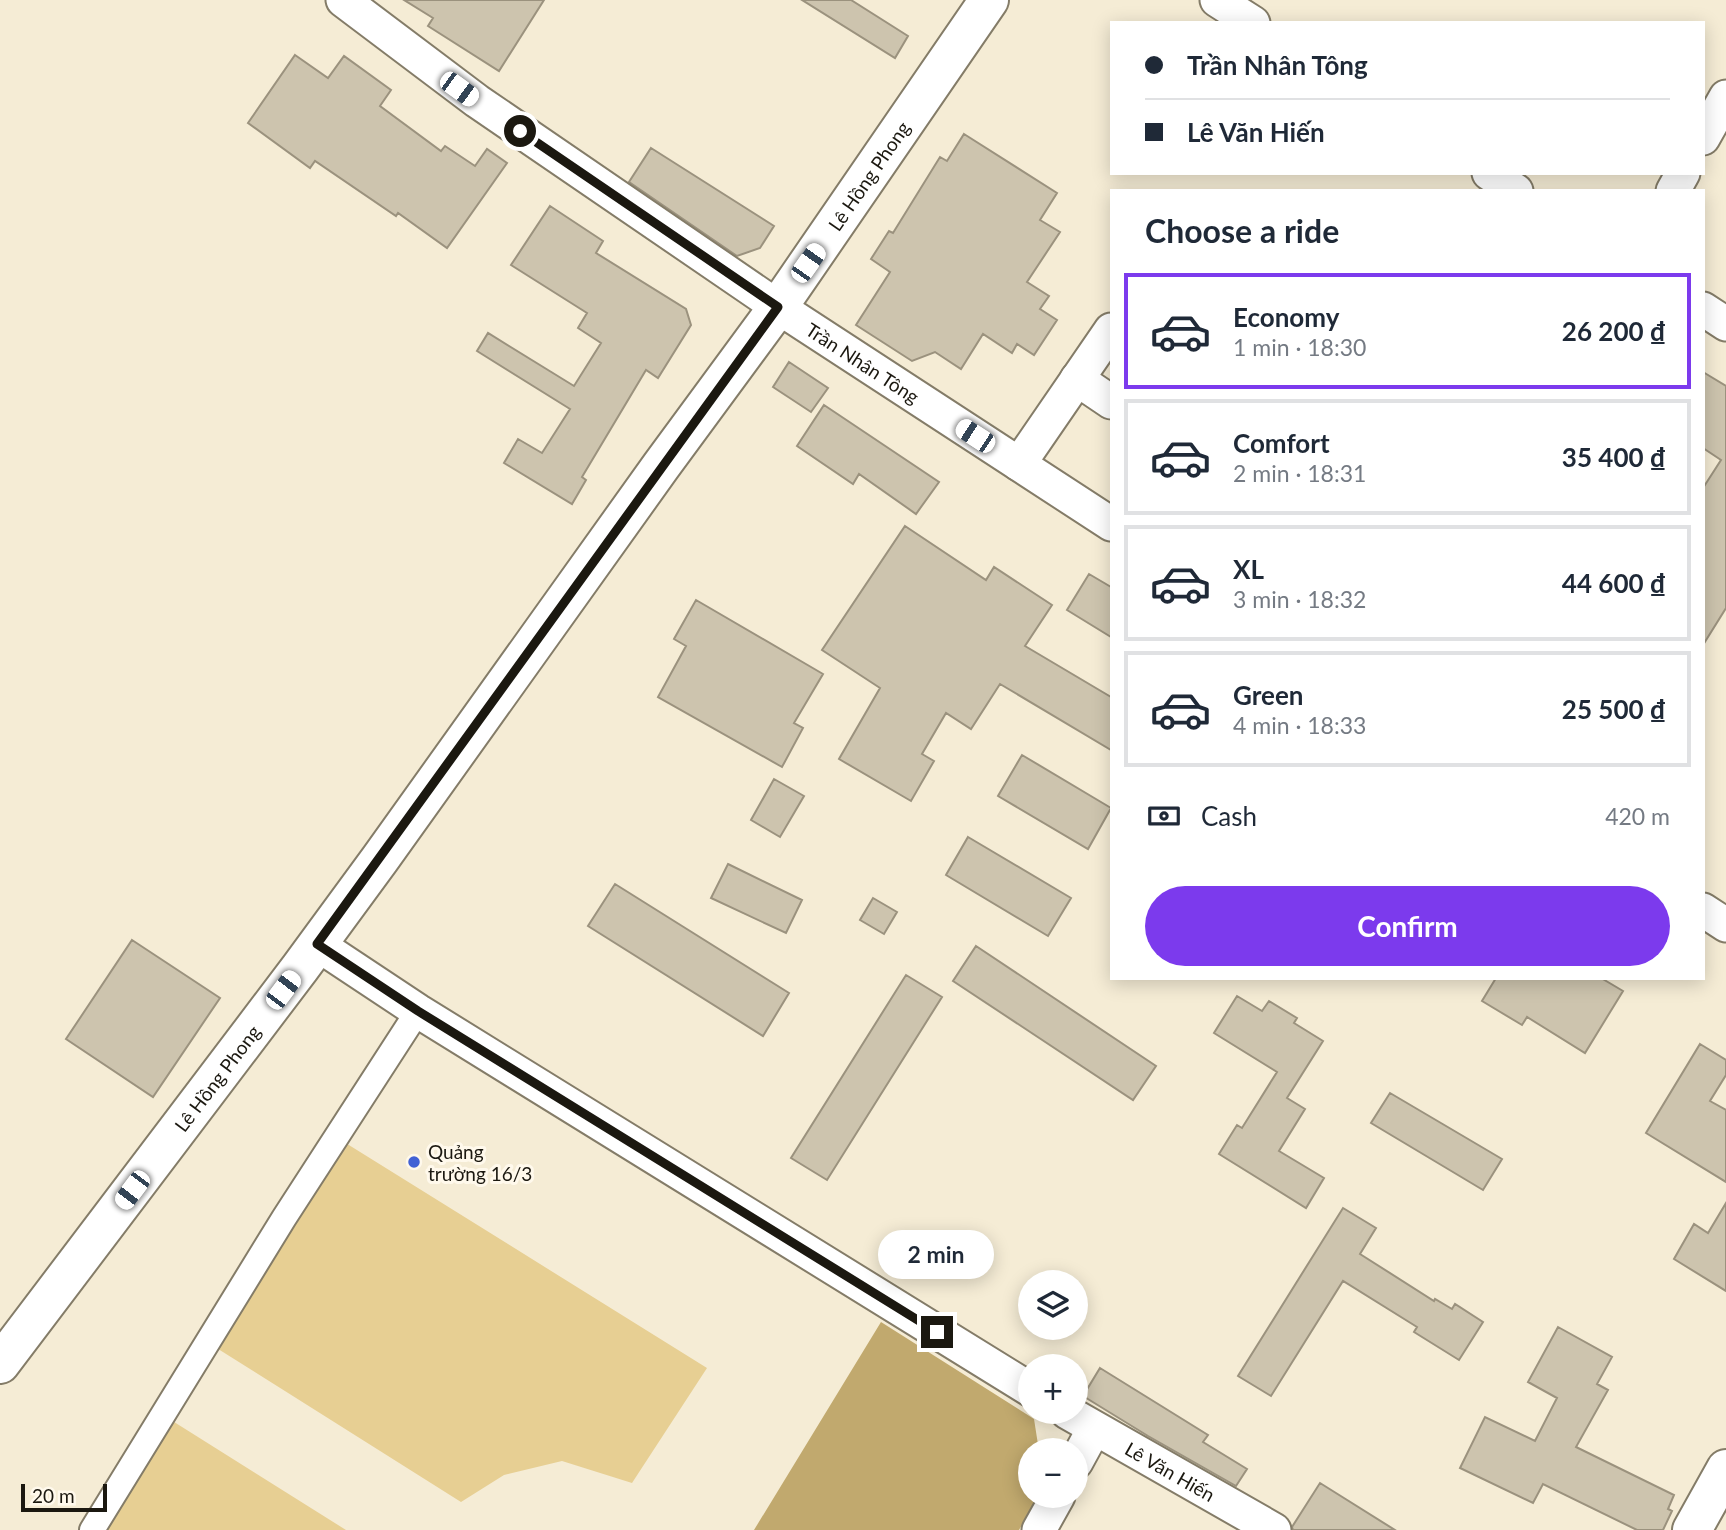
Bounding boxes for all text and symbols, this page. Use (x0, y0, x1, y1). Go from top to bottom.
text: Trần Nhân Tông (1187, 49, 1368, 81)
car (436, 68, 483, 110)
route start (504, 115, 536, 147)
street label: Lê Hồng Phong (823, 116, 914, 235)
text: Lê Văn Hiến (1187, 116, 1325, 148)
text: Choose a ride (1145, 211, 1339, 250)
car (788, 240, 829, 286)
icon: car (1149, 300, 1212, 363)
text: Economy (1233, 301, 1339, 333)
text: 26 200 ₫ (1562, 315, 1666, 347)
street label: Trần Nhân Tông (802, 317, 924, 408)
text: 1 min · 18:30 (1233, 333, 1366, 361)
car (952, 416, 999, 456)
icon: car (1149, 426, 1212, 489)
text: Comfort (1233, 427, 1330, 459)
text: 35 400 ₫ (1562, 441, 1666, 473)
text: 2 min · 18:31 (1233, 459, 1366, 487)
icon: car (1149, 552, 1212, 615)
text: XL (1233, 553, 1264, 585)
text: 44 600 ₫ (1562, 567, 1666, 599)
text: 3 min · 18:32 (1233, 585, 1366, 613)
icon: car (1149, 678, 1212, 741)
text: Green (1233, 679, 1303, 711)
text: 25 500 ₫ (1562, 693, 1666, 725)
text: 4 min · 18:33 (1233, 711, 1366, 739)
icon: cash (1145, 797, 1183, 835)
text: Cash (1201, 800, 1257, 832)
text: 420 m (1605, 802, 1670, 830)
button: Confirm (1145, 886, 1670, 966)
car (262, 967, 305, 1013)
street label: Lê Hồng Phong (169, 1020, 265, 1136)
place label: Quảng trường 16/3 (428, 1140, 532, 1185)
marker: Quảng trường 16/3 (406, 1154, 422, 1170)
car (111, 1167, 154, 1213)
callout: 2 min (879, 1230, 995, 1280)
text: 2 min (907, 1240, 965, 1268)
map controls (1018, 1270, 1088, 1508)
button: layers (1018, 1270, 1088, 1340)
route end (921, 1316, 953, 1348)
button: + (1018, 1354, 1088, 1424)
street label: Lê Văn Hiến (1121, 1436, 1219, 1506)
button: − (1018, 1438, 1088, 1508)
scale bar (21, 1481, 107, 1513)
text: 20 m (32, 1484, 75, 1507)

